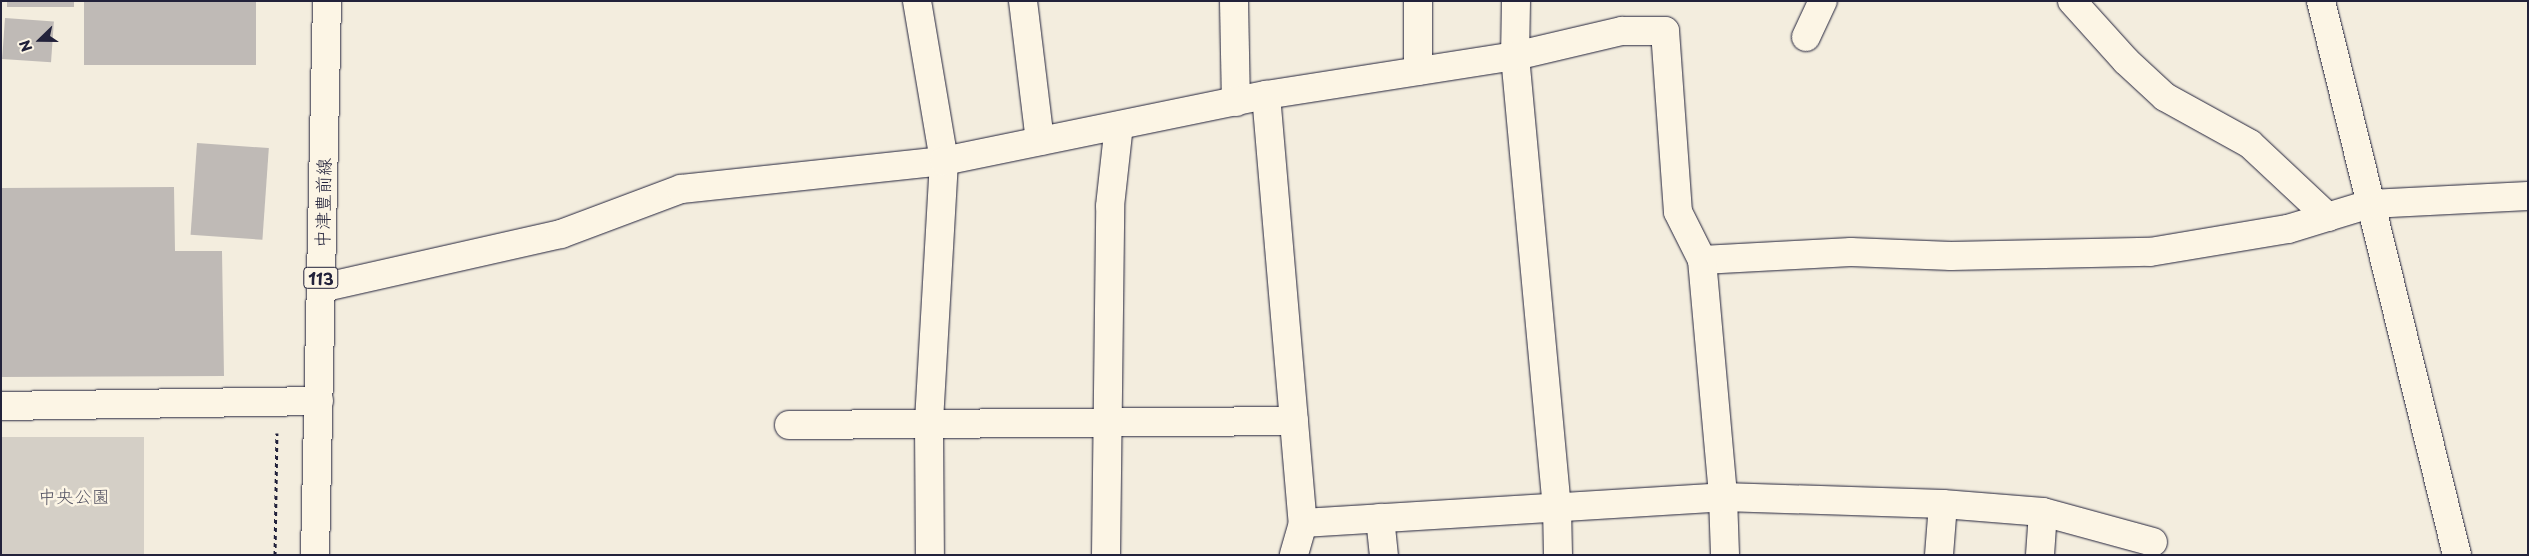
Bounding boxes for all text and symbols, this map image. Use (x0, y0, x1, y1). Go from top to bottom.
north arrow (15, 15, 65, 65)
text: N (14, 37, 37, 55)
street label: 中津豊前線 (311, 158, 335, 248)
road number: 113 (302, 264, 340, 292)
park label: 中央公園 (38, 485, 110, 507)

